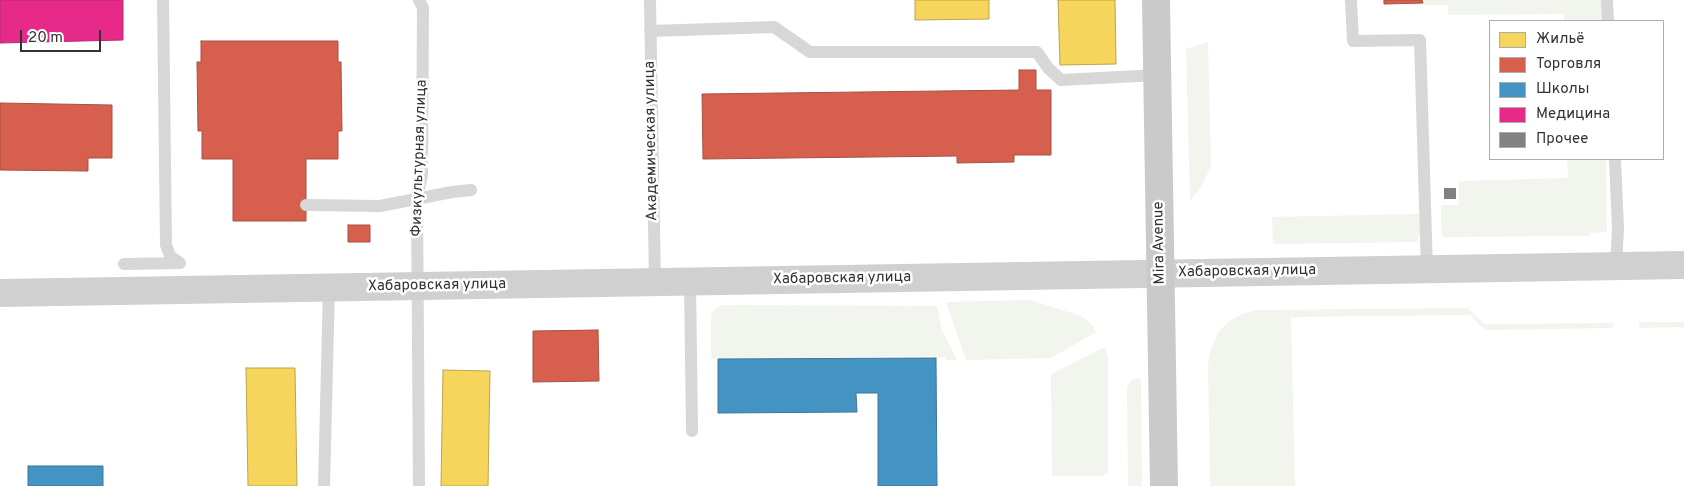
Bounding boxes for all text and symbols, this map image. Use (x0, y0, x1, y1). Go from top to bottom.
scale bar (22, 20, 104, 52)
legend (1489, 20, 1664, 160)
text: 20 m (28, 29, 63, 48)
text: Жильё (1536, 30, 1584, 49)
text: Торговля (1536, 55, 1601, 74)
street label: Академическая улица (642, 61, 662, 221)
street label: Физкультурная улица (408, 79, 432, 237)
text: Школы (1536, 80, 1590, 99)
text: Медицина (1536, 105, 1610, 124)
text: Прочее (1536, 130, 1588, 149)
street label: Mira Avenue (1150, 201, 1170, 285)
street label: Хабаровская улица (1178, 262, 1316, 282)
street label: Хабаровская улица (773, 269, 911, 289)
street label: Хабаровская улица (368, 276, 506, 296)

